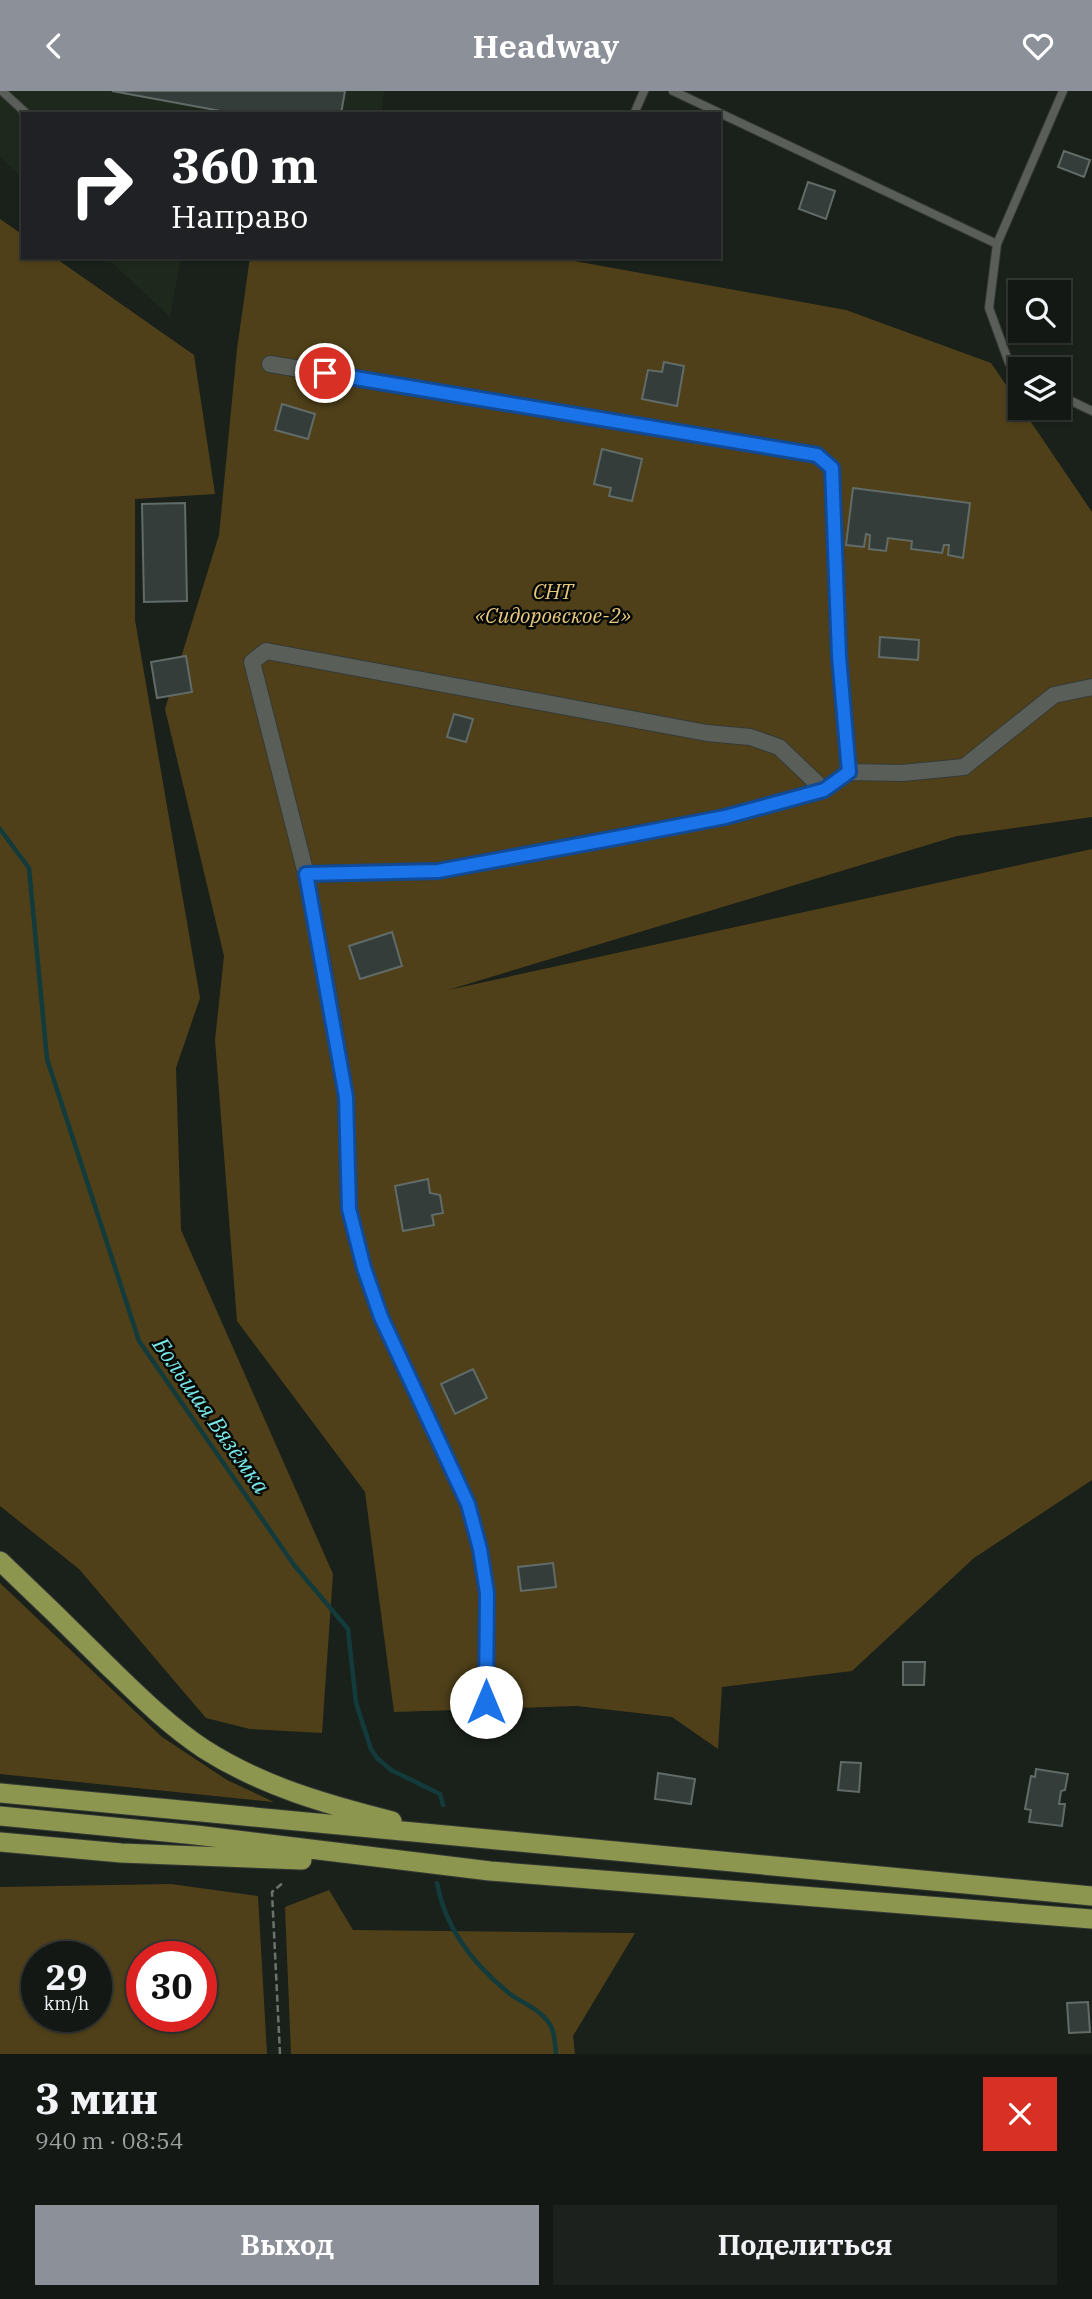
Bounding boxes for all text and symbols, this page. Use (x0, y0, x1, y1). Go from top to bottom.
text: Headway (473, 25, 619, 67)
icon: back (35, 27, 73, 65)
icon: heart (1019, 27, 1057, 65)
text: 360 m (171, 133, 318, 196)
icon: right (56, 140, 147, 231)
text: Направо (171, 195, 308, 237)
map controls (1008, 280, 1071, 420)
button: search (1008, 280, 1071, 343)
pin (295, 343, 355, 403)
icon: arrive (306, 354, 344, 392)
button: layers (1008, 357, 1071, 420)
park label: СНТ «Сидоровское-2» (475, 577, 631, 629)
water label: Большая Вязёмка (146, 1330, 278, 1500)
position arrow (449, 1665, 523, 1739)
speed limit sign: 30 (126, 1941, 217, 2032)
text: 29 (45, 1954, 88, 2000)
text: km/h (44, 1992, 89, 2015)
text: 3 мин (35, 2071, 158, 2126)
button: close (983, 2077, 1057, 2151)
text: 940 m · 08:54 (35, 2125, 184, 2155)
button: Выход (35, 2205, 539, 2285)
button: Поделиться (553, 2205, 1057, 2285)

